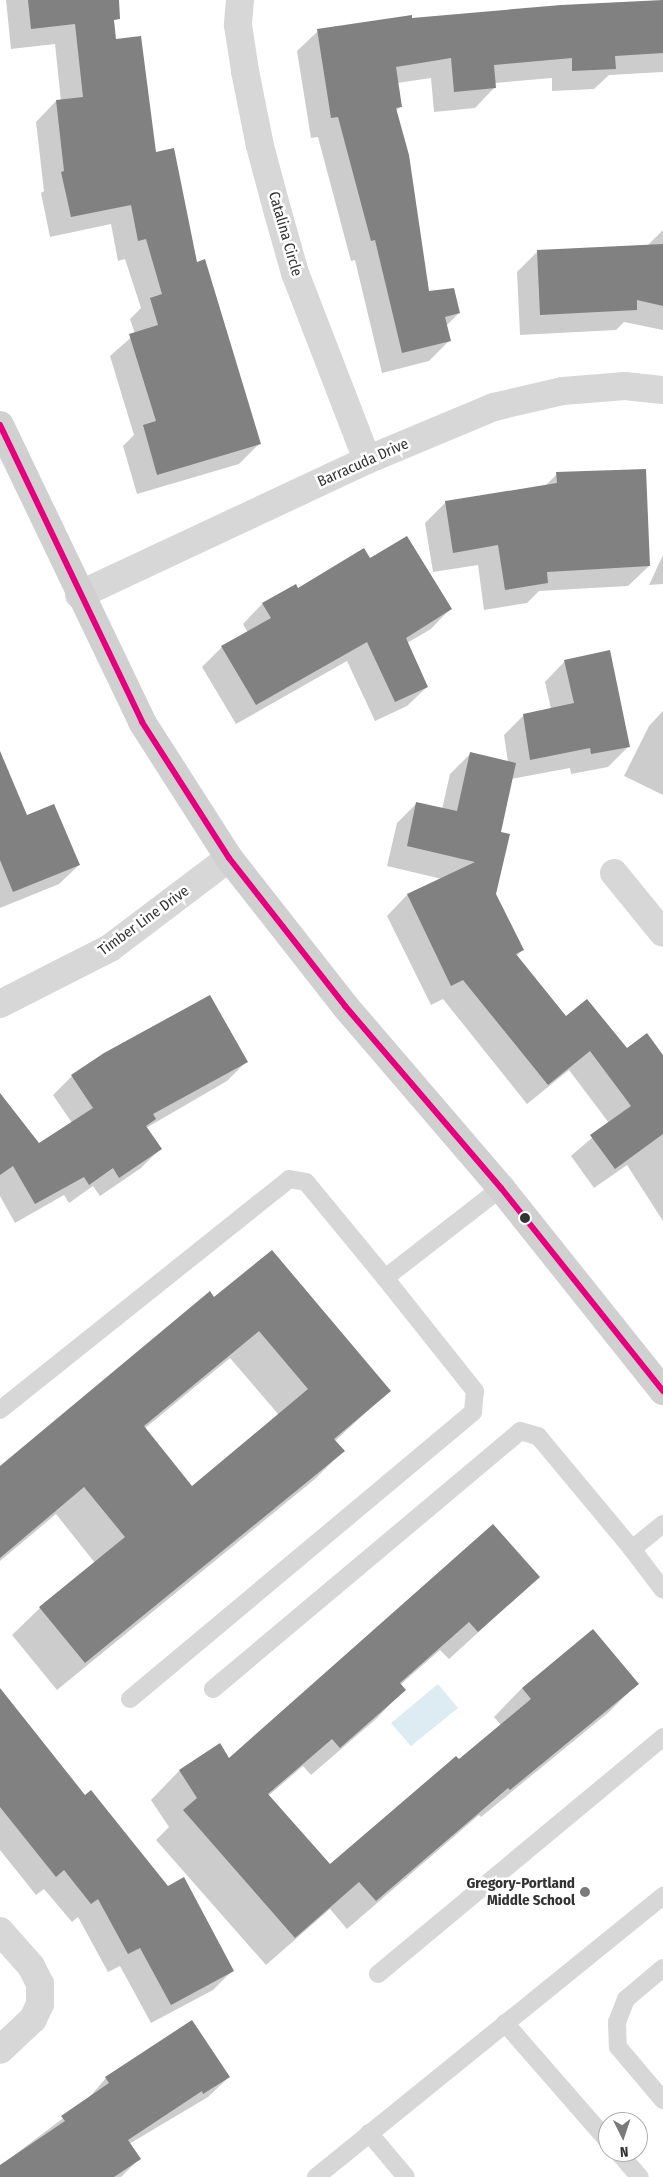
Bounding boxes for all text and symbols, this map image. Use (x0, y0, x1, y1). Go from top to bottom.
street label: Catalina Circle (264, 190, 306, 278)
street label: Barracuda Drive (315, 435, 411, 491)
street label: Timber Line Drive (95, 882, 193, 960)
unlabelled marker (520, 1213, 530, 1223)
place label: Gregory-Portland Middle School (466, 1874, 575, 1909)
marker: Gregory-Portland Middle School (579, 1886, 591, 1898)
north arrow (598, 2112, 648, 2162)
text: N (619, 2143, 629, 2160)

